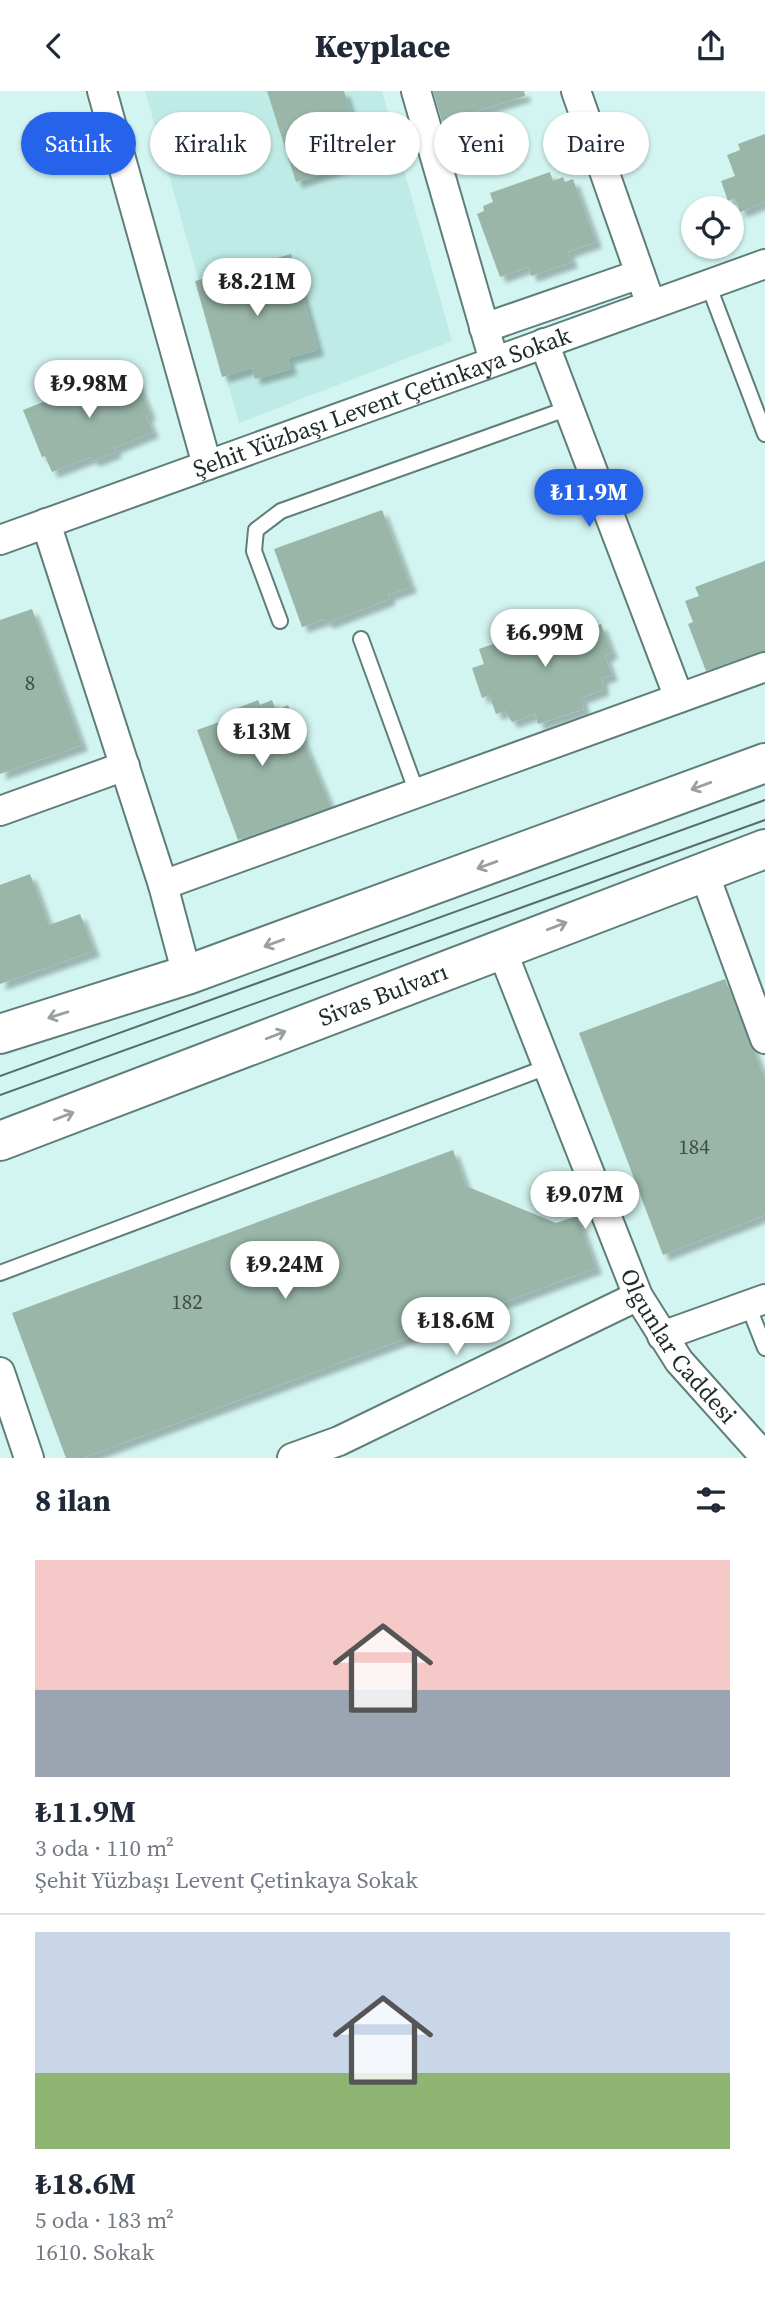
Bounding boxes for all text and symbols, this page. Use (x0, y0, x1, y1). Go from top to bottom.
text: Keyplace (315, 24, 450, 68)
icon: back (35, 27, 73, 65)
icon: share (692, 27, 730, 65)
chip: Satılık (21, 112, 136, 175)
chip: Kiralık (150, 112, 271, 175)
chip: Filtreler (285, 112, 420, 175)
chip: Yeni (434, 112, 529, 175)
chip: Daire (543, 112, 649, 175)
map controls (681, 196, 744, 259)
button: locate (681, 196, 744, 259)
pin: ₺8.21M (200, 259, 314, 318)
text: ₺8.21M (218, 265, 296, 297)
street label: Şehit Yüzbaşı Levent Çetinkaya Sokak (188, 318, 576, 485)
pin: ₺9.98M (32, 361, 146, 420)
text: ₺9.98M (50, 367, 128, 399)
pin: ₺11.9M (532, 469, 646, 529)
text: ₺11.9M (550, 476, 628, 508)
pin: ₺6.99M (488, 609, 602, 669)
text: ₺6.99M (506, 616, 584, 648)
house number: 8 (25, 668, 35, 697)
pin: ₺13M (221, 709, 303, 768)
text: ₺13M (233, 715, 291, 747)
one-way arrow (690, 781, 712, 793)
one-way arrow (477, 860, 499, 872)
one-way arrow (546, 919, 567, 932)
one-way arrow (263, 938, 285, 951)
street label: Sivas Bulvarı (314, 955, 452, 1034)
one-way arrow (48, 1010, 70, 1023)
one-way arrow (265, 1027, 286, 1040)
one-way arrow (52, 1109, 74, 1122)
house number: 184 (678, 1132, 710, 1161)
pin: ₺9.07M (528, 1171, 642, 1231)
text: ₺9.07M (546, 1178, 624, 1210)
pin: ₺9.24M (228, 1241, 342, 1301)
text: ₺9.24M (246, 1248, 324, 1280)
street label: Olgunlar Caddesi (613, 1264, 745, 1431)
house number: 182 (171, 1287, 203, 1316)
pin: ₺18.6M (399, 1297, 513, 1357)
text: ₺18.6M (417, 1304, 495, 1336)
text: 8 ilan (35, 1480, 111, 1521)
icon: filters (692, 1481, 730, 1519)
icon: home (320, 1605, 446, 1731)
text: ₺11.9M (35, 1791, 136, 1832)
text: 3 oda · 110 m² (35, 1832, 174, 1864)
text: Şehit Yüzbaşı Levent Çetinkaya Sokak (35, 1864, 418, 1896)
icon: home (320, 1977, 446, 2103)
text: ₺18.6M (35, 2163, 136, 2204)
text: 5 oda · 183 m² (35, 2204, 174, 2236)
text: 1610. Sokak (35, 2236, 154, 2268)

